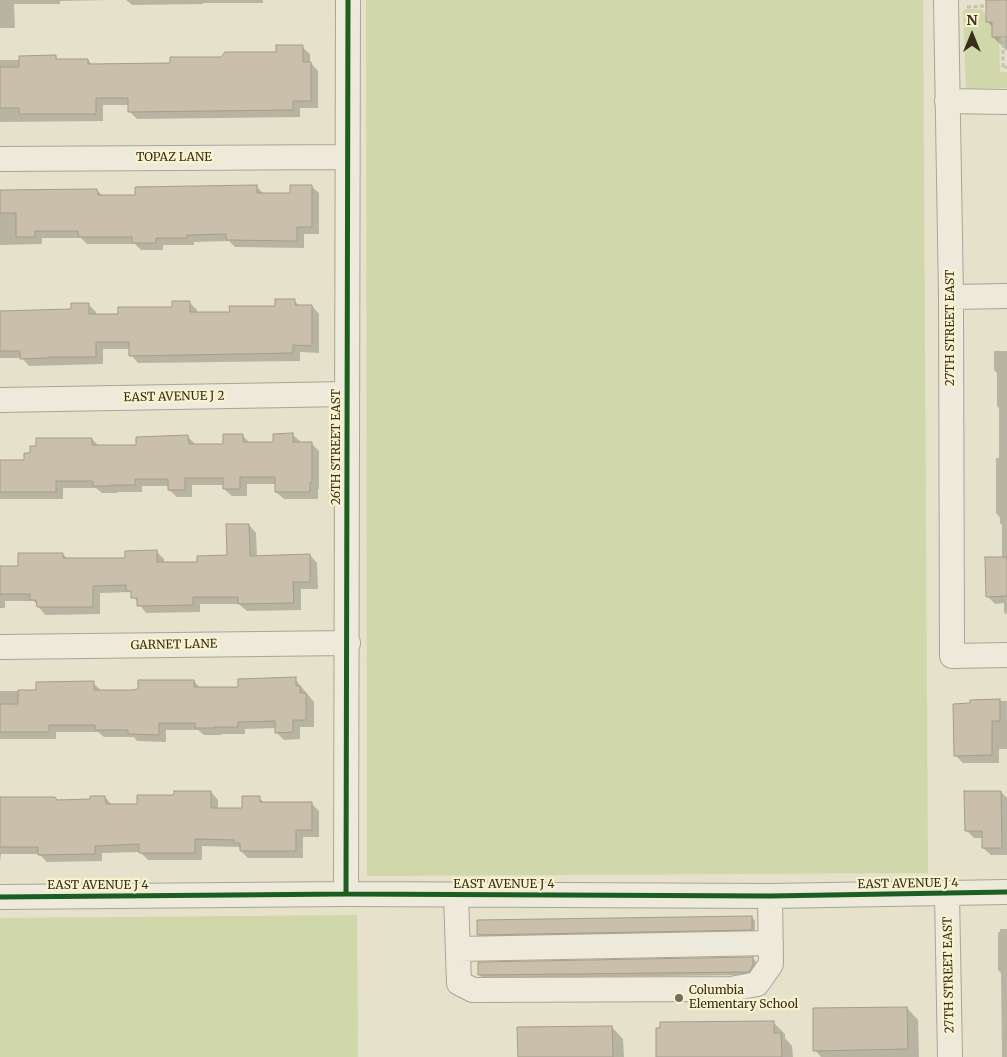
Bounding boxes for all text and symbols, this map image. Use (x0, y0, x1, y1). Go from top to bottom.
north arrow (947, 10, 997, 60)
text: N (966, 11, 978, 29)
street label: TOPAZ LANE (136, 151, 212, 165)
street label: 27TH STREET EAST (944, 270, 958, 386)
street label: EAST AVENUE J 2 (123, 389, 225, 405)
street label: 26TH STREET EAST (330, 389, 344, 505)
street label: GARNET LANE (131, 637, 217, 653)
street label: EAST AVENUE J 4 (857, 876, 959, 892)
street label: EAST AVENUE J 4 (453, 878, 555, 892)
street label: EAST AVENUE J 4 (47, 879, 149, 893)
street label: 27TH STREET EAST (941, 917, 957, 1033)
place label: Columbia Elementary School (689, 984, 798, 1012)
marker: Columbia Elementary School (673, 992, 685, 1004)

